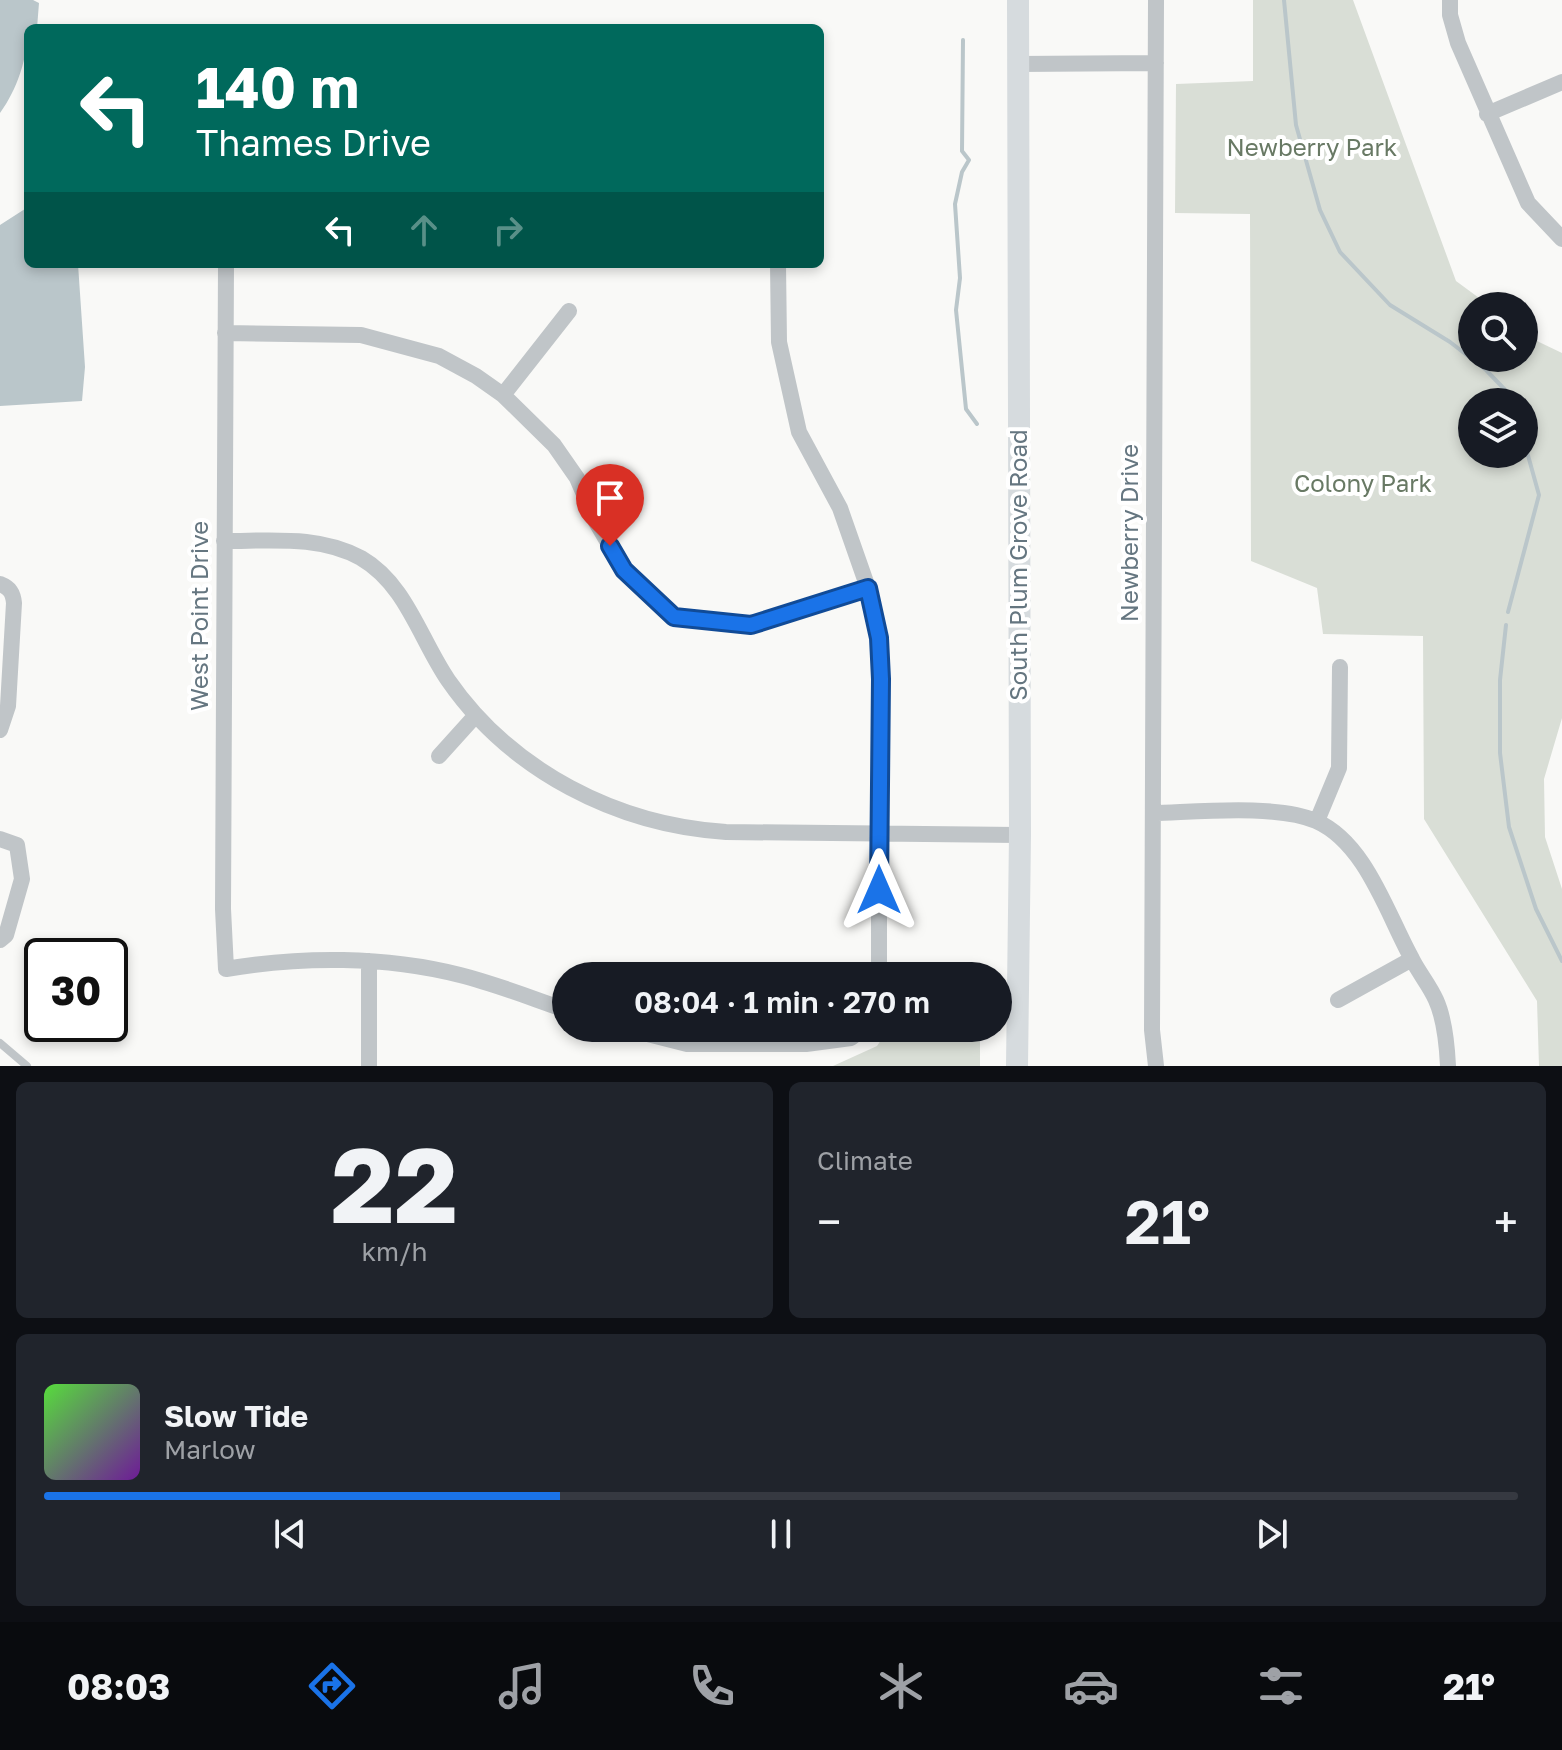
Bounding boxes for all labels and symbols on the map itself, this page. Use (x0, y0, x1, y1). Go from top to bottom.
park label: Newberry Park (1227, 132, 1397, 161)
street label: South Plum Grove Road (1003, 429, 1032, 701)
street label: Newberry Drive (1114, 444, 1143, 622)
pin (576, 464, 644, 546)
park label: Colony Park (1294, 468, 1432, 497)
street label: West Point Drive (184, 521, 213, 711)
position arrow (837, 848, 921, 932)
speed limit sign: 30 (24, 938, 128, 1042)

